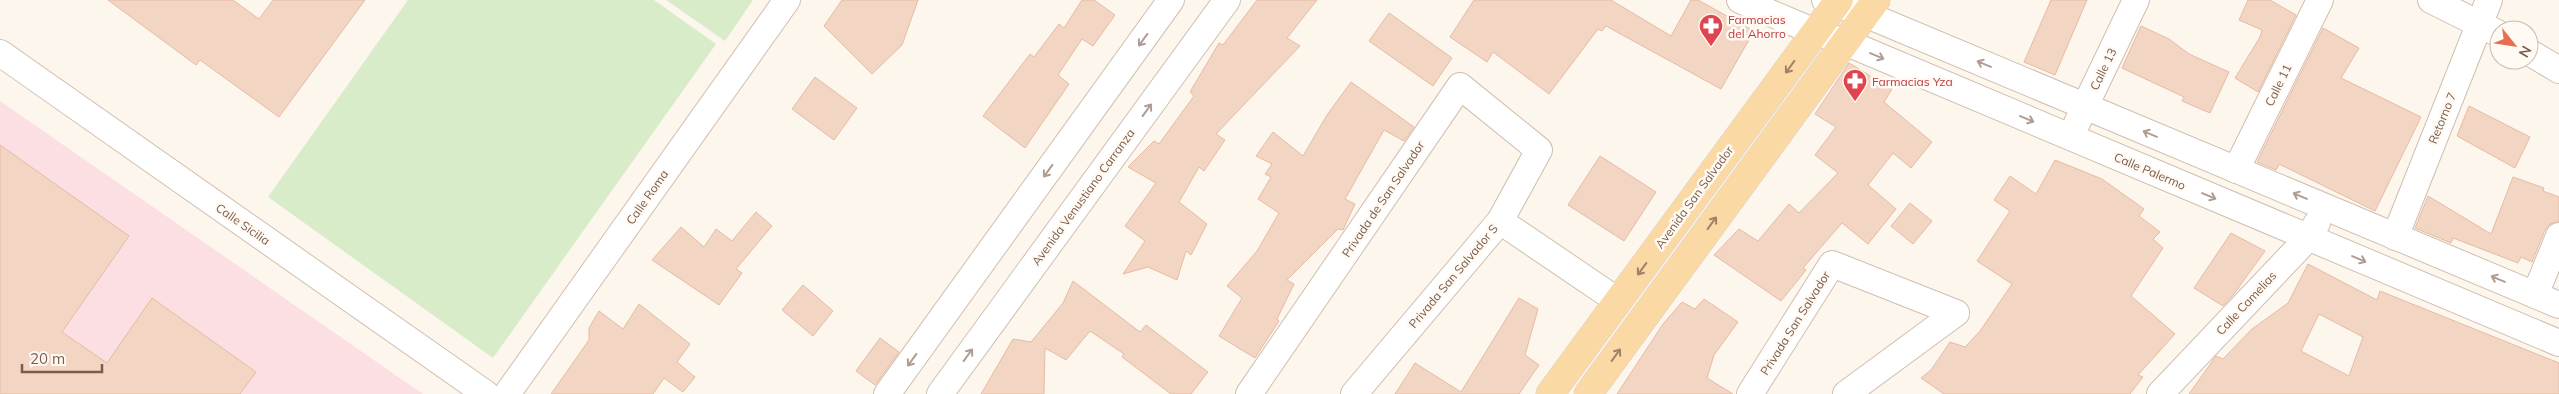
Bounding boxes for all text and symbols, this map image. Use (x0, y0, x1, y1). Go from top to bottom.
place label: Farmacias del Ahorro (1728, 12, 1786, 41)
pharmacy icon: Farmacias del Ahorro (1698, 13, 1724, 47)
north arrow (2489, 20, 2539, 70)
one-way arrow (1138, 32, 1148, 46)
text: N (2515, 42, 2536, 61)
street label: Calle 13 (2086, 45, 2120, 93)
one-way arrow (1869, 51, 1884, 61)
one-way arrow (1976, 59, 1991, 68)
one-way arrow (1785, 60, 1795, 74)
street label: Calle 11 (2261, 61, 2295, 109)
pharmacy icon: Farmacias Yza (1842, 68, 1868, 102)
place label: Farmacias Yza (1872, 74, 1953, 89)
street label: Retorno 7 (2425, 90, 2459, 146)
one-way arrow (1141, 104, 1152, 117)
one-way arrow (2019, 115, 2034, 125)
street label: Avenida Venustiano Carranza (1028, 126, 1138, 268)
one-way arrow (2142, 129, 2158, 138)
street label: Privada de San Salvador (1338, 137, 1428, 260)
street label: Avenida San Salvador (1652, 142, 1737, 251)
street label: Calle Palermo (2112, 149, 2188, 193)
one-way arrow (1043, 164, 1053, 178)
street label: Calle Roma (623, 167, 671, 227)
one-way arrow (2292, 191, 2307, 200)
one-way arrow (2201, 192, 2216, 201)
street label: Calle Sicilia (213, 200, 273, 248)
one-way arrow (1707, 217, 1718, 231)
street label: Privada San Salvador S (1405, 221, 1501, 331)
one-way arrow (2351, 255, 2366, 264)
one-way arrow (1636, 262, 1647, 275)
street label: Privada San Salvador (1757, 268, 1834, 378)
street label: Calle Camelias (2213, 268, 2279, 338)
one-way arrow (2491, 274, 2506, 284)
scale bar (22, 342, 102, 374)
text: 20 m (30, 349, 65, 368)
one-way arrow (963, 349, 974, 362)
one-way arrow (1611, 349, 1622, 362)
one-way arrow (907, 353, 917, 367)

